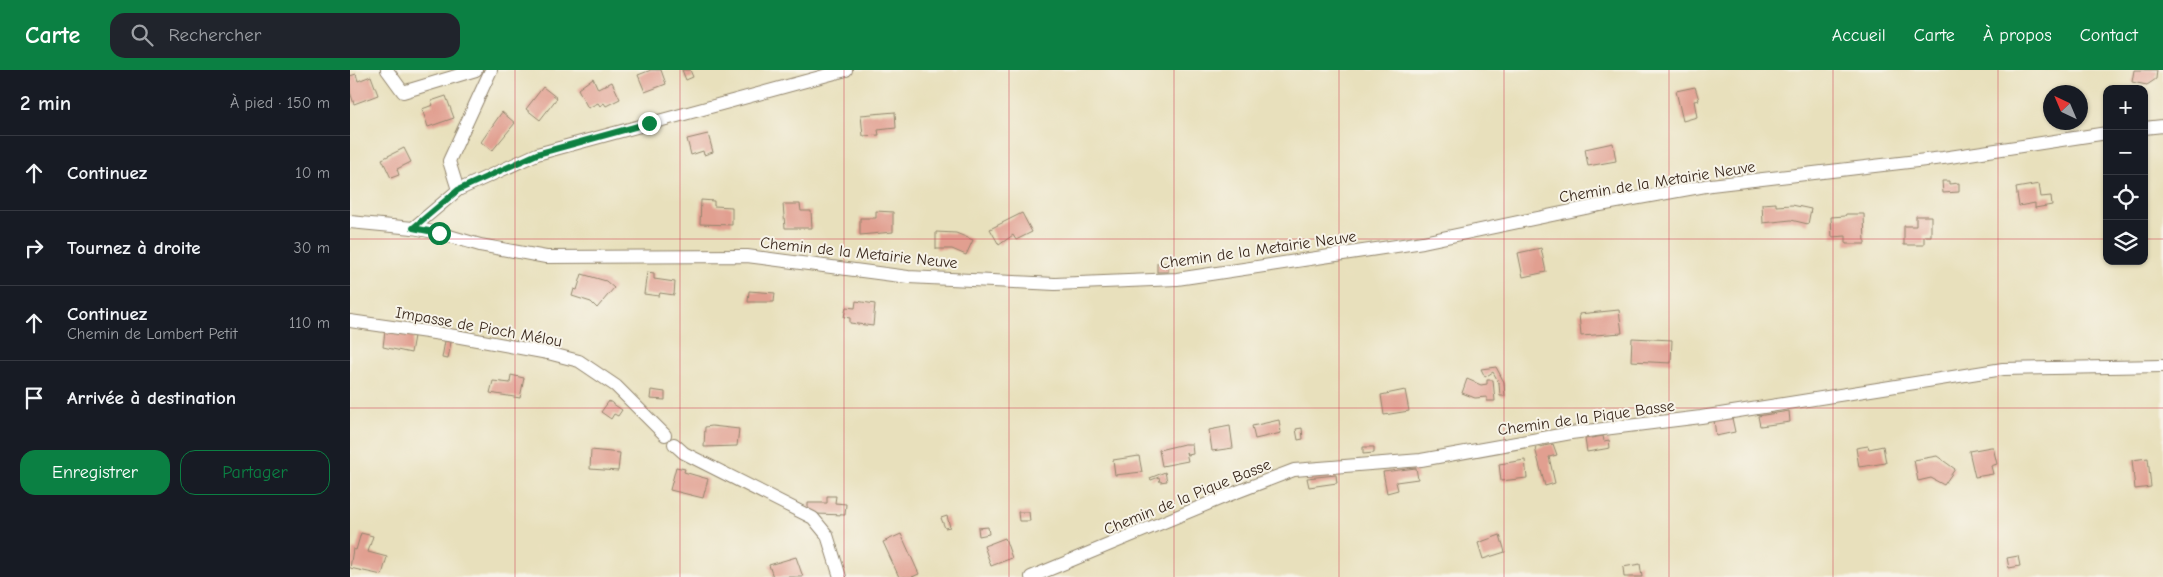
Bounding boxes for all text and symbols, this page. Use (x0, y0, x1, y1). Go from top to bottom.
search box (110, 13, 460, 58)
text: Carte (25, 21, 80, 49)
icon: search (128, 21, 156, 49)
text: Rechercher (168, 24, 261, 46)
text: Accueil (1832, 25, 1886, 46)
text: Carte (1914, 25, 1955, 46)
text: À propos (1983, 25, 2052, 46)
text: Contact (2080, 25, 2138, 46)
north arrow (2043, 85, 2088, 130)
map controls (2103, 85, 2148, 265)
button: + (2103, 85, 2148, 130)
text: 2 min (20, 91, 71, 115)
text: À pied · 150 m (230, 94, 330, 112)
route end (638, 112, 661, 135)
button: − (2103, 130, 2148, 175)
street label: Chemin de la Metairie Neuve (1558, 158, 1756, 206)
icon: ahead (20, 159, 48, 187)
text: Continuez (67, 162, 147, 184)
text: 10 m (295, 164, 330, 182)
button: locate (2103, 175, 2148, 220)
button: layers (2103, 220, 2148, 265)
route start (428, 222, 451, 245)
street label: Chemin de la Metairie Neuve (1159, 227, 1358, 273)
icon: right (20, 234, 48, 262)
street label: Chemin de la Metairie Neuve (759, 234, 958, 272)
text: Tournez à droite (67, 237, 201, 259)
text: 30 m (294, 239, 330, 257)
text: Continuez (67, 303, 147, 325)
street label: Impasse de Pioch Mélou (394, 303, 564, 351)
icon: ahead (20, 309, 48, 337)
text: 110 m (289, 314, 330, 332)
text: Chemin de Lambert Petit (67, 325, 237, 343)
icon: arrive (20, 384, 48, 412)
text: Arrivée à destination (67, 387, 236, 409)
street label: Chemin de la Pique Basse (1497, 397, 1676, 439)
button: Enregistrer (20, 450, 170, 495)
button: Partager (180, 450, 330, 495)
street label: Chemin de la Pique Basse (1101, 455, 1273, 539)

